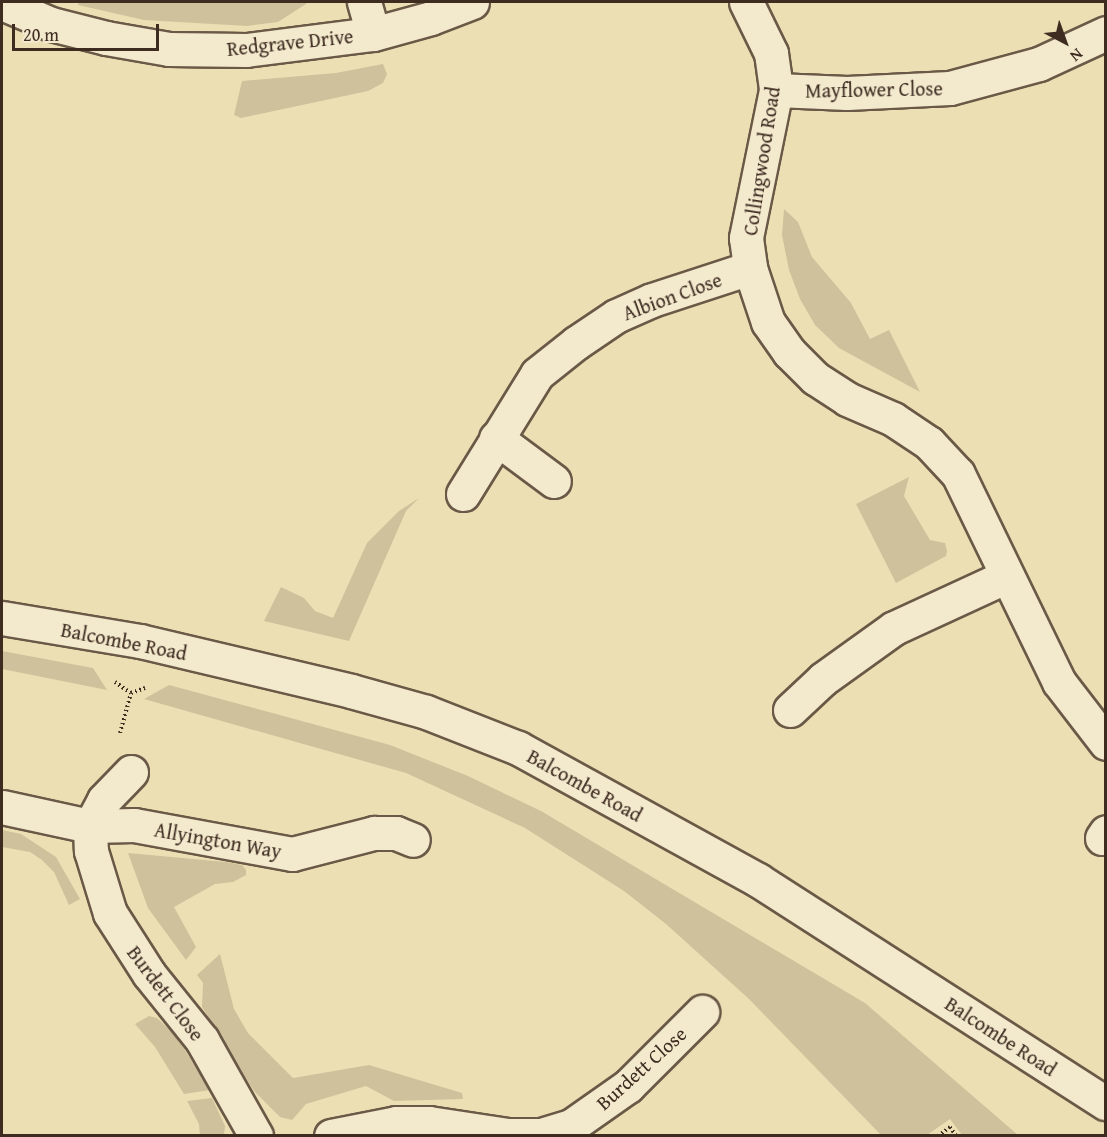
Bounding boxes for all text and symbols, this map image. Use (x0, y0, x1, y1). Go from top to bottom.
scale bar (15, 12, 162, 50)
north arrow (1035, 12, 1095, 72)
text: 20 m (23, 21, 59, 48)
street label: Redgrave Drive (226, 23, 354, 61)
text: N (1065, 43, 1089, 68)
street label: Mayflower Close (805, 76, 943, 102)
street label: Collingwood Road (737, 85, 785, 237)
street label: Albion Close (619, 267, 725, 325)
street label: Balcombe Road (59, 617, 189, 665)
street label: Balcombe Road (523, 744, 647, 826)
street label: Allyington Way (153, 817, 283, 863)
street label: Burdett Close (122, 941, 210, 1045)
street label: Balcombe Road (941, 991, 1061, 1081)
street label: Burdett Close (591, 1021, 691, 1115)

